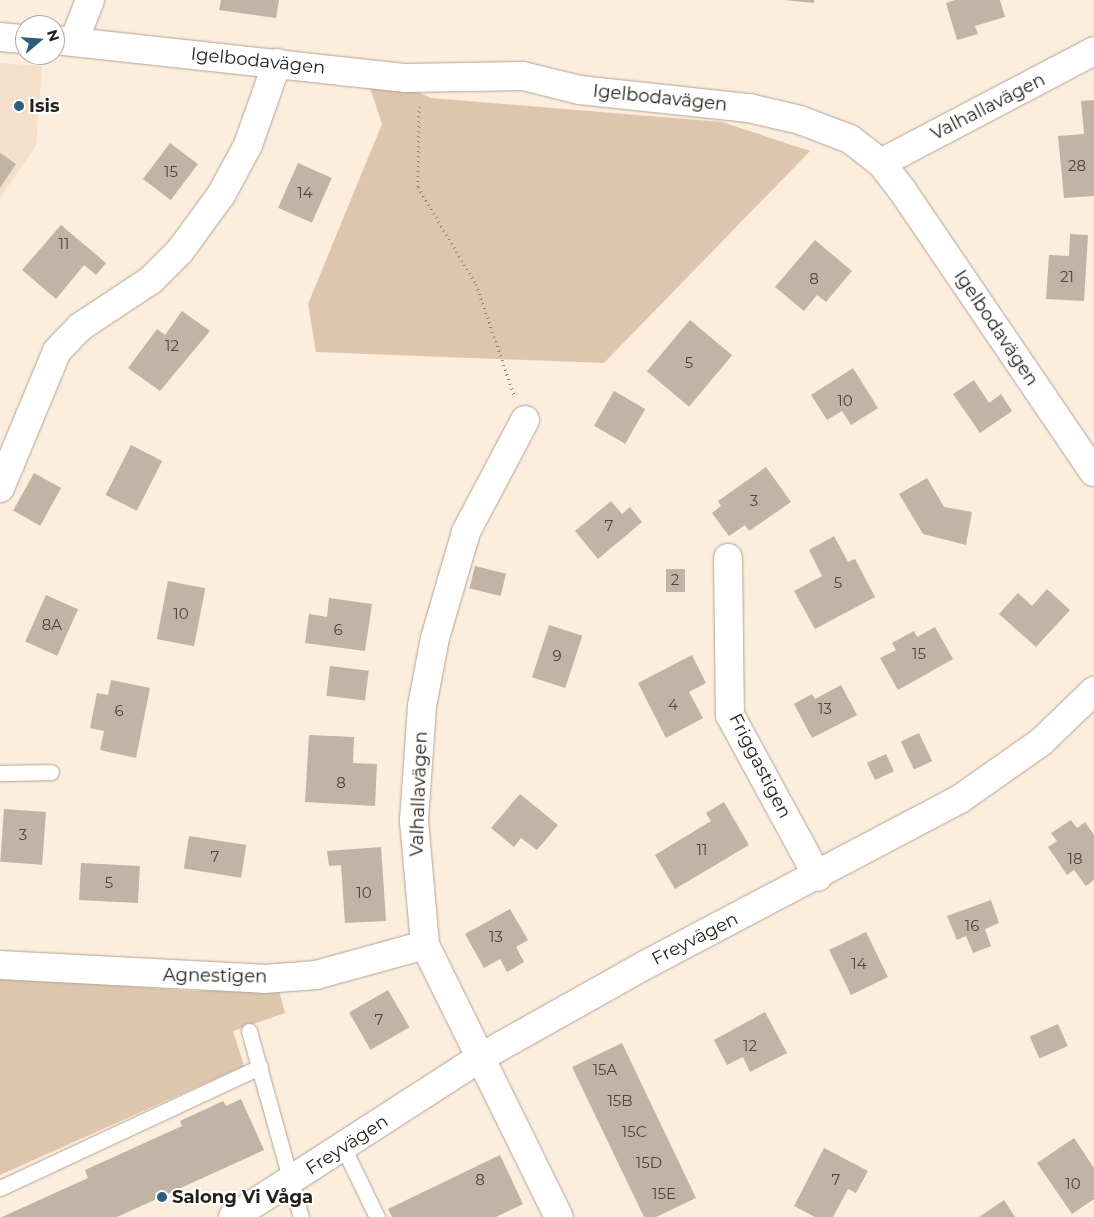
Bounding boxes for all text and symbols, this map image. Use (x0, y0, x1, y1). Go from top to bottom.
north arrow (15, 15, 65, 65)
text: N (43, 28, 64, 44)
street label: Igelbodavägen (190, 43, 326, 79)
street label: Valhallavägen (927, 69, 1049, 145)
street label: Igelbodavägen (592, 80, 728, 116)
place label: Isis (29, 95, 59, 117)
marker: Isis (13, 100, 25, 112)
house number: 28 (1068, 157, 1086, 175)
house number: 15 (164, 163, 178, 181)
house number: 14 (297, 184, 313, 202)
house number: 11 (59, 235, 69, 253)
street label: Igelbodavägen (949, 266, 1043, 390)
house number: 21 (1060, 268, 1074, 286)
house number: 8 (809, 270, 819, 288)
house number: 12 (165, 337, 179, 355)
house number: 5 (685, 354, 693, 372)
house number: 10 (837, 392, 853, 410)
house number: 3 (750, 492, 758, 510)
house number: 7 (605, 517, 613, 535)
house number: 2 (671, 571, 679, 589)
house number: 5 (834, 574, 842, 592)
house number: 10 (173, 605, 189, 623)
house number: 8A (42, 616, 62, 634)
house number: 6 (333, 621, 343, 639)
house number: 15 (912, 645, 926, 663)
house number: 9 (552, 647, 562, 665)
house number: 4 (668, 696, 678, 714)
house number: 13 (818, 700, 832, 718)
house number: 6 (114, 702, 124, 720)
street label: Friggastigen (724, 710, 796, 822)
street label: Valhallavägen (406, 731, 432, 857)
house number: 8 (336, 774, 346, 792)
house number: 3 (19, 826, 27, 844)
house number: 11 (697, 841, 707, 859)
house number: 7 (211, 848, 219, 866)
house number: 18 (1068, 850, 1082, 868)
house number: 5 (105, 874, 113, 892)
house number: 10 (356, 884, 372, 902)
street label: Freyvägen (648, 908, 742, 970)
house number: 16 (965, 917, 979, 935)
house number: 13 (489, 928, 503, 946)
house number: 14 (851, 955, 867, 973)
street label: Agnestigen (163, 964, 267, 988)
house number: 7 (375, 1011, 383, 1029)
house number: 12 (743, 1037, 757, 1055)
house number: 15A (593, 1061, 617, 1079)
house number: 15B (607, 1092, 633, 1110)
street label: Freyvägen (302, 1110, 392, 1180)
house number: 15C (622, 1123, 646, 1141)
house number: 15D (636, 1154, 662, 1172)
house number: 8 (475, 1171, 485, 1189)
house number: 7 (832, 1171, 840, 1189)
house number: 10 (1065, 1175, 1081, 1193)
house number: 15E (652, 1185, 676, 1203)
place label: Salong Vi Våga (172, 1186, 313, 1208)
marker: Salong Vi Våga (156, 1191, 168, 1203)

